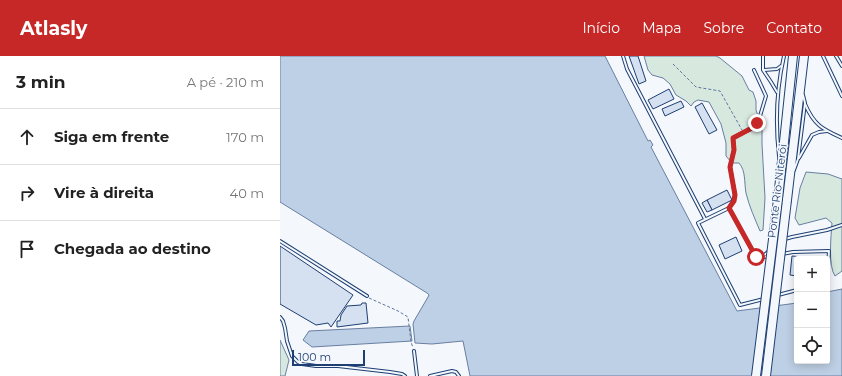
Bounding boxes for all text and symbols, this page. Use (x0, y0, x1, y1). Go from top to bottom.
text: Atlasly (20, 17, 87, 40)
text: Início (582, 19, 620, 37)
text: Mapa (642, 19, 682, 37)
text: Sobre (704, 19, 744, 37)
text: Contato (766, 19, 822, 37)
text: 3 min (16, 72, 66, 92)
text: A pé · 210 m (187, 74, 264, 90)
route end (748, 114, 766, 132)
icon: ahead (16, 126, 38, 148)
text: Siga em frente (54, 127, 169, 146)
text: 170 m (226, 129, 264, 145)
street label: Ponte Rio-Niterói (764, 143, 790, 239)
icon: right (16, 182, 38, 204)
text: Vire à direita (54, 183, 154, 202)
text: 40 m (230, 185, 264, 201)
icon: arrive (16, 238, 38, 260)
text: Chegada ao destino (54, 239, 211, 258)
route start (747, 248, 765, 266)
map controls (794, 256, 830, 364)
button: + (794, 256, 830, 292)
button: − (794, 292, 830, 328)
button: locate (794, 328, 830, 364)
scale bar (292, 348, 365, 367)
text: 100 m (298, 350, 331, 364)

